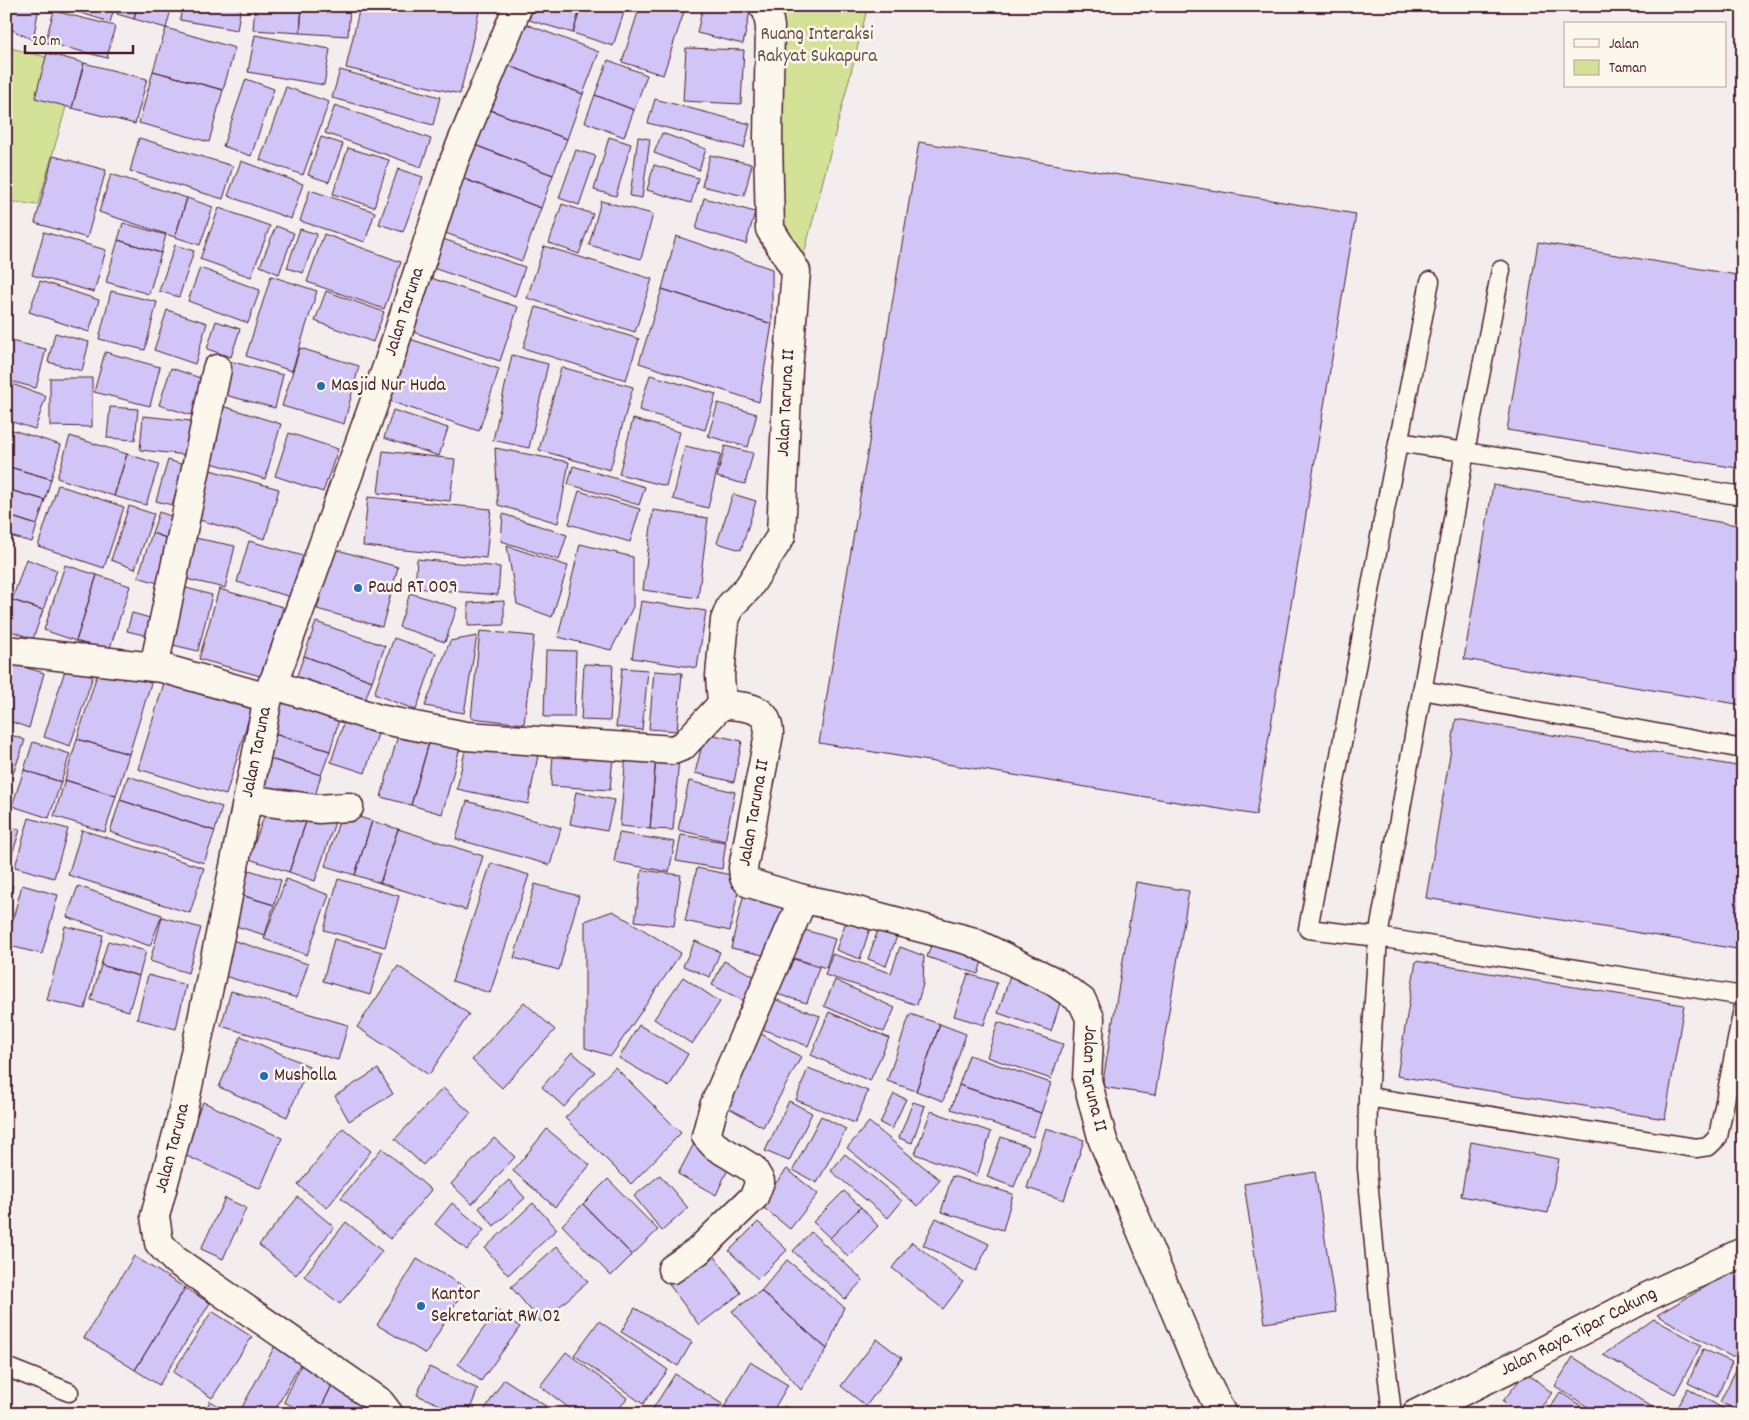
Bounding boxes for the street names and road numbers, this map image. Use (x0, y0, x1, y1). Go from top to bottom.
street label: Jalan Taruna (378, 263, 432, 360)
street label: Jalan Taruna II (771, 348, 803, 458)
street label: Jalan Taruna (235, 703, 280, 800)
street label: Jalan Taruna II (732, 757, 778, 869)
street label: Jalan Taruna II (1073, 1025, 1114, 1135)
street label: Jalan Taruna (148, 1100, 198, 1196)
street label: Jalan Raya Tipar Cakung (1496, 1281, 1661, 1384)

